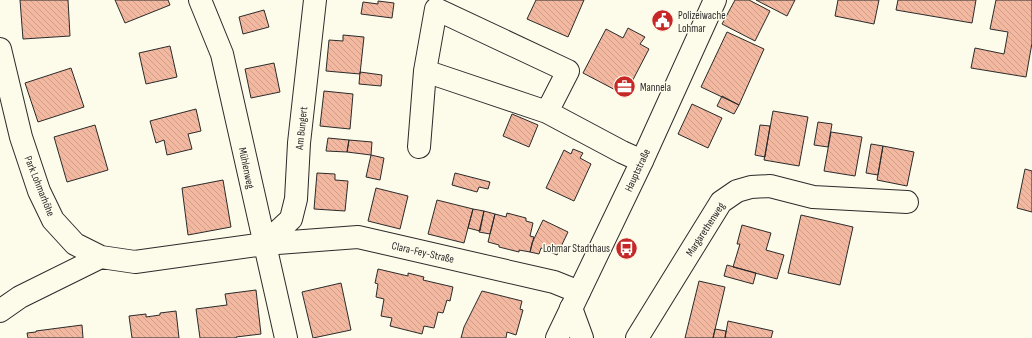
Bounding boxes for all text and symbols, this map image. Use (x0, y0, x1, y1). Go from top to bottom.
public building icon: Polizeiwache Lohmar (649, 8, 675, 34)
place label: Polizeiwache Lohmar (678, 9, 726, 35)
office icon: Mannela (611, 74, 637, 100)
place label: Mannela (640, 81, 671, 94)
street label: Am Bungert (293, 105, 310, 151)
street label: Mühlenweg (236, 146, 257, 191)
street label: Hauptstraße (622, 147, 653, 194)
street label: Park Lohmarhöhe (22, 154, 58, 218)
street label: Margarethenweg (683, 199, 728, 259)
bus stop icon: Lohmar Stadthaus (613, 235, 639, 261)
street label: Clara-Fey-Straße (390, 239, 455, 266)
place label: Lohmar Stadthaus (543, 242, 610, 255)

